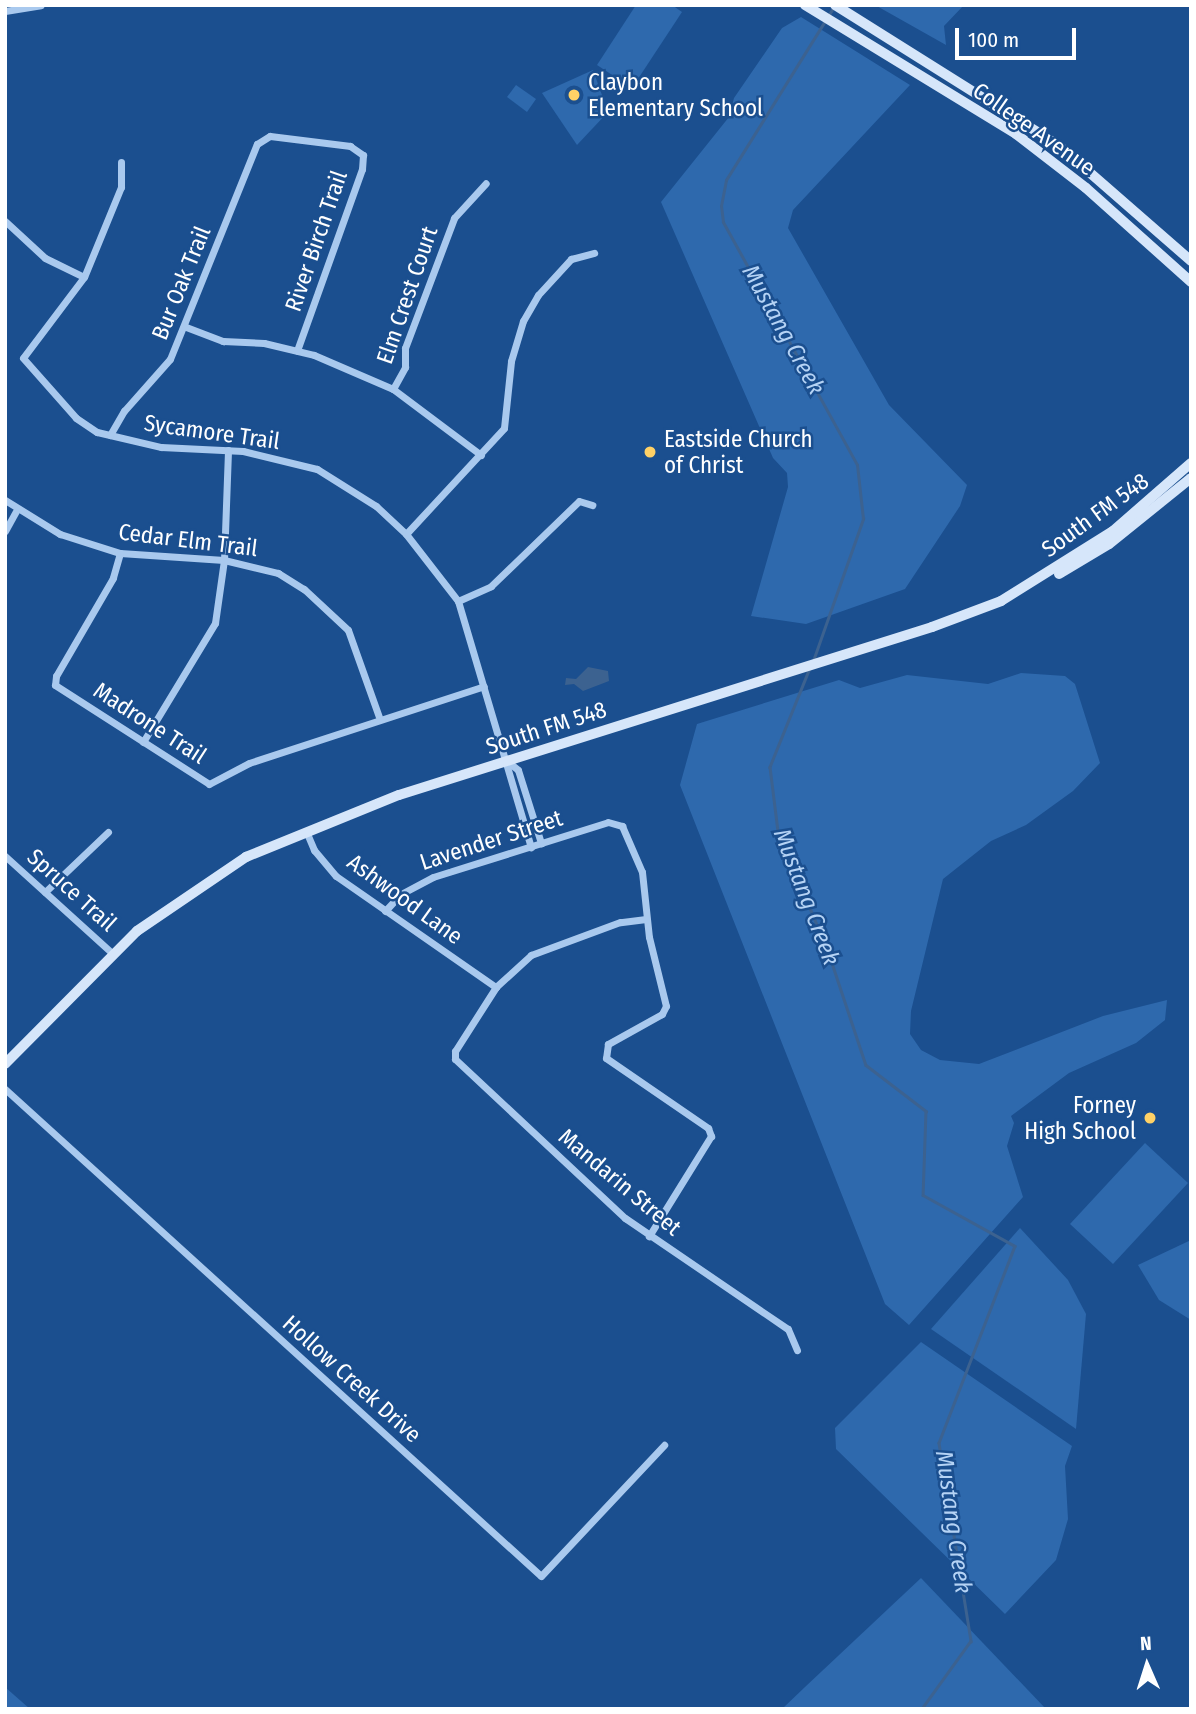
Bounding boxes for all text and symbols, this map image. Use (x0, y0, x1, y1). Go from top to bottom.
scale bar (958, 14, 1079, 58)
text: 100 m (968, 27, 1019, 53)
place label: Claybon Elementary School (588, 68, 763, 122)
street label: College Avenue (968, 77, 1100, 181)
marker: Claybon Elementary School (566, 87, 582, 103)
street label: River Birch Trail (279, 167, 353, 315)
street label: Bur Oak Trail (146, 222, 216, 344)
street label: Elm Crest Court (371, 223, 443, 367)
water label: Mustang Creek (736, 260, 830, 400)
street label: Sycamore Trail (142, 409, 282, 455)
place label: Eastside Church of Christ (664, 425, 813, 479)
marker: Eastside Church of Christ (642, 444, 658, 460)
street label: South FM 548 (1036, 467, 1154, 563)
street label: Cedar Elm Trail (117, 518, 259, 562)
street label: Madrone Trail (89, 676, 211, 770)
street label: South FM 548 (482, 696, 610, 760)
street label: Lavender Street (416, 804, 566, 876)
water label: Mustang Creek (767, 825, 845, 969)
street label: Spruce Trail (22, 843, 122, 937)
street label: Ashwood Lane (342, 848, 468, 950)
place label: Forney High School (1024, 1091, 1136, 1145)
marker: Forney High School (1142, 1110, 1158, 1126)
street label: Mandarin Street (553, 1123, 687, 1241)
street label: Hollow Creek Drive (277, 1310, 427, 1448)
water label: Mustang Creek (929, 1449, 977, 1595)
north arrow (1112, 1630, 1182, 1700)
text: N (1140, 1632, 1152, 1655)

